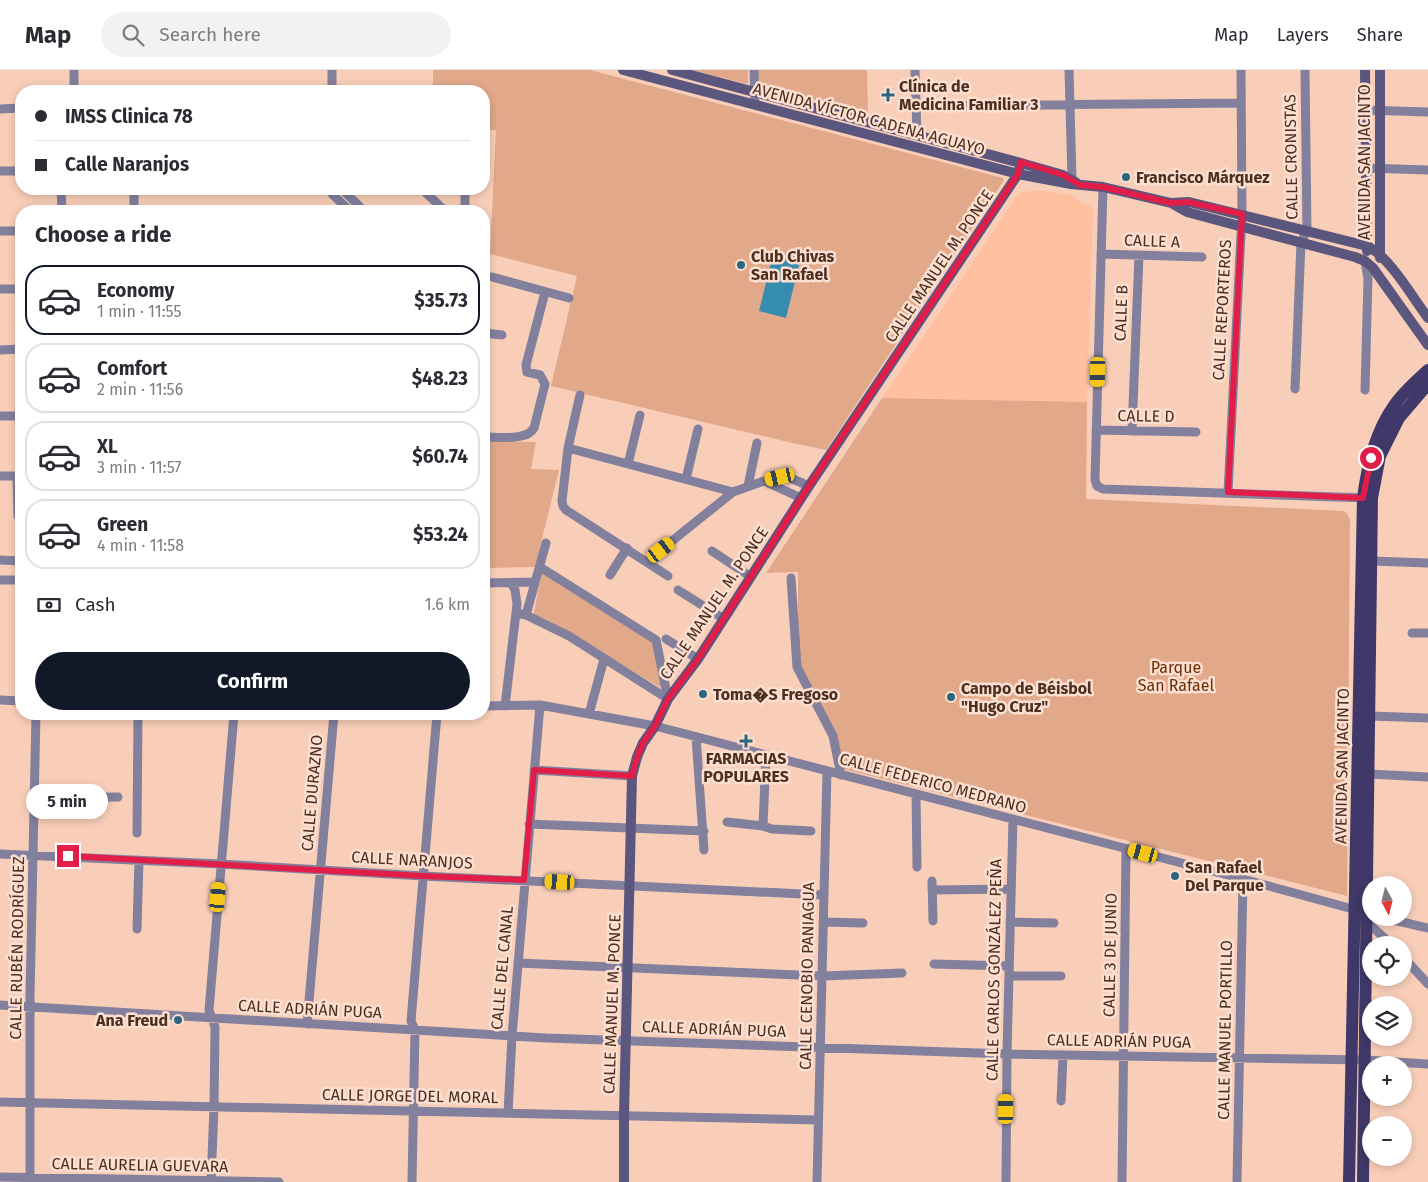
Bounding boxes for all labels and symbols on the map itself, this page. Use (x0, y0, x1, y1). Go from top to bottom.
place label: Clínica de Medicina Familiar 3 (899, 77, 1039, 114)
street label: AVENIDA VÍCTOR CADENA AGUAYO (751, 78, 987, 159)
street label: AVENIDA SAN JACINTO (1355, 84, 1374, 240)
marker: Clínica de Medicina Familiar 3 (881, 88, 895, 102)
street label: CALLE CRONISTAS (1280, 94, 1302, 220)
place label: Francisco Márquez (1136, 168, 1270, 187)
marker: Francisco Márquez (1120, 171, 1132, 183)
street label: CALLE MANUEL M. PONCE (881, 186, 997, 346)
street label: CALLE A (1124, 231, 1181, 252)
street label: CALLE REPORTEROS (1209, 239, 1235, 381)
place label: Club Chivas San Rafael (751, 247, 835, 284)
marker: Club Chivas San Rafael (735, 259, 747, 271)
street label: CALLE B (1111, 284, 1131, 342)
car (1090, 357, 1105, 387)
street label: CALLE D (1117, 406, 1175, 426)
route start (1360, 447, 1382, 469)
car (763, 466, 796, 488)
street label: CALLE MANUEL M. PONCE (656, 523, 772, 683)
car (644, 535, 677, 565)
park label: Parque San Rafael (1138, 658, 1215, 695)
place label: Campo de Béisbol "Hugo Cruz" (961, 679, 1092, 716)
place label: Toma�S Fregoso (713, 685, 838, 704)
marker: Toma�S Fregoso (697, 688, 709, 700)
street label: AVENIDA SAN JACINTO (1331, 688, 1353, 844)
marker: Campo de Béisbol "Hugo Cruz" (945, 691, 957, 703)
street label: CALLE DURAZNO (297, 734, 327, 852)
marker: FARMACIAS POPULARES (740, 735, 752, 747)
place label: FARMACIAS POPULARES (703, 749, 789, 786)
street label: CALLE FEDERICO MEDRANO (837, 749, 1029, 817)
callout: 5 min (27, 784, 109, 818)
car (1126, 842, 1159, 864)
route end (57, 845, 79, 867)
street label: CALLE NARANJOS (351, 847, 473, 873)
street label: CALLE RUBÉN RODRÍGUEZ (5, 856, 28, 1040)
street label: CALLE CARLOS GONZÁLEZ PEÑA (982, 858, 1005, 1081)
place label: San Rafael Del Parque (1185, 858, 1264, 895)
marker: San Rafael Del Parque (1169, 870, 1181, 882)
car (544, 874, 575, 890)
north arrow (1362, 876, 1412, 926)
car (209, 881, 226, 913)
street label: CALLE CENOBIO PANIAGUA (796, 881, 818, 1070)
street label: CALLE 3 DE JUNIO (1099, 893, 1121, 1017)
street label: CALLE DEL CANAL (487, 905, 517, 1031)
street label: CALLE MANUEL M. PONCE (599, 914, 625, 1094)
street label: CALLE MANUEL PORTILLO (1214, 940, 1236, 1120)
street label: CALLE ADRIÁN PUGA (237, 995, 383, 1022)
place label: Ana Freud (95, 1011, 168, 1030)
marker: Ana Freud (172, 1014, 184, 1026)
street label: CALLE ADRIÁN PUGA (642, 1016, 787, 1041)
street label: CALLE ADRIÁN PUGA (1047, 1029, 1192, 1052)
street label: CALLE JORGE DEL MORAL (322, 1085, 498, 1107)
car (998, 1094, 1013, 1124)
street label: CALLE AURELIA GUEVARA (51, 1154, 229, 1176)

